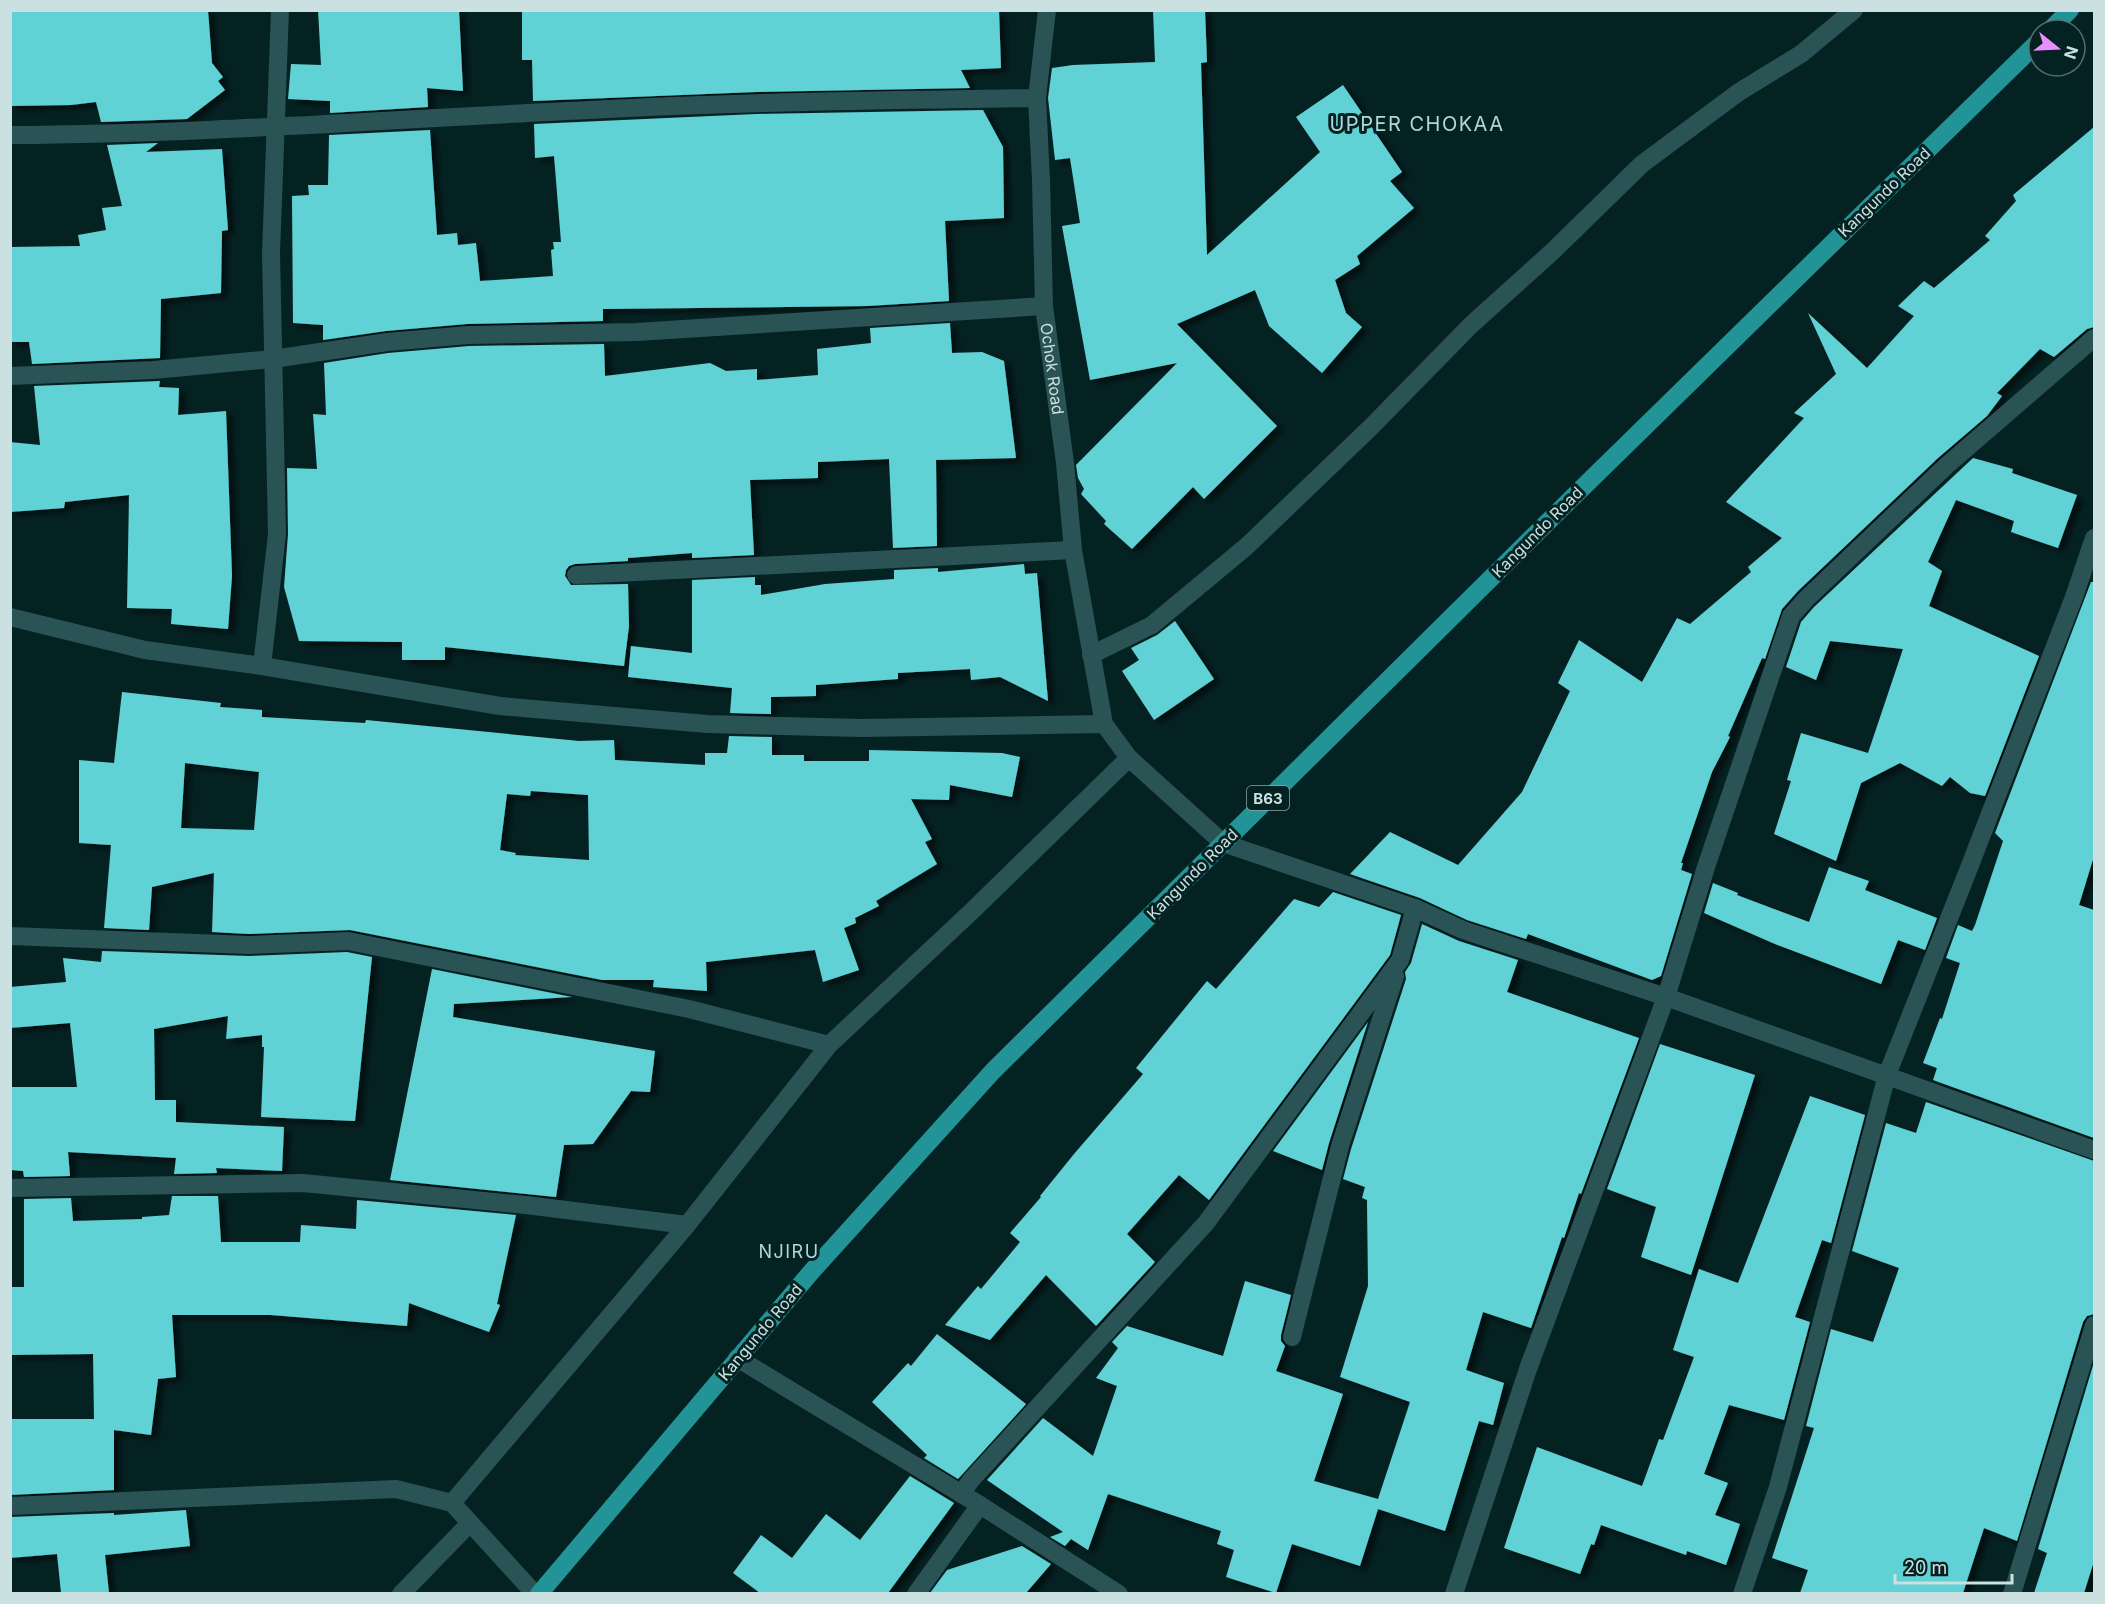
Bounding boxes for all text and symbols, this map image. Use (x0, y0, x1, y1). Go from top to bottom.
north arrow (2027, 18, 2087, 78)
text: N (2060, 44, 2083, 62)
district label: UPPER CHOKAA (1329, 112, 1505, 136)
street label: Kangundo Road (1834, 143, 1934, 241)
street label: Ochok Road (1036, 322, 1068, 416)
street label: Kangundo Road (1487, 482, 1587, 582)
road number: B63 (1247, 786, 1289, 810)
street label: Kangundo Road (1142, 824, 1242, 924)
district label: NJIRU (758, 1241, 820, 1262)
street label: Kangundo Road (714, 1279, 806, 1385)
scale bar (1895, 1547, 2012, 1585)
text: 20 m (1904, 1557, 1947, 1578)

